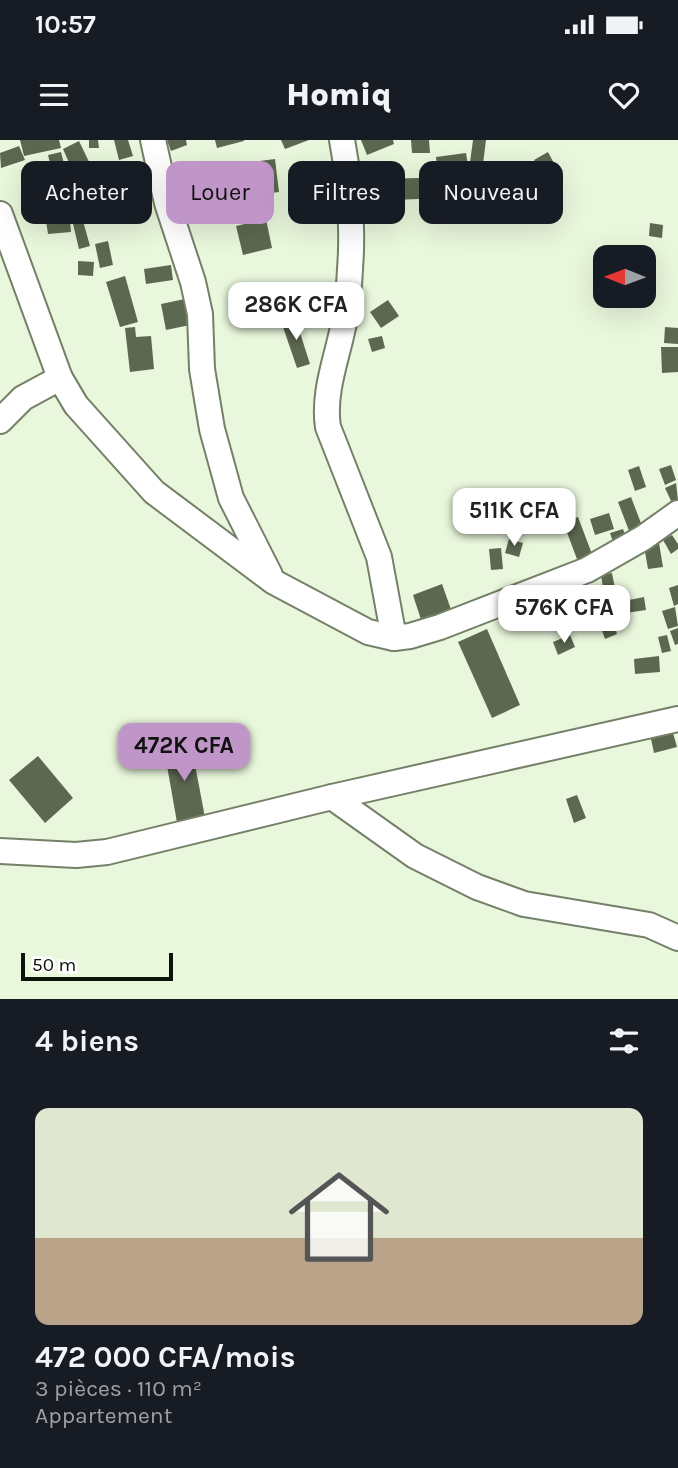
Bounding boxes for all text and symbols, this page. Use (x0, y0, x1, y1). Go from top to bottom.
text: 10:57 (35, 9, 96, 40)
icon: menu (35, 76, 73, 114)
text: Homiq (286, 76, 392, 113)
icon: heart (605, 76, 643, 114)
chip: Acheter (21, 161, 152, 224)
chip: Louer (166, 161, 274, 224)
chip: Filtres (288, 161, 405, 224)
chip: Nouveau (419, 161, 563, 224)
north arrow (593, 245, 656, 308)
map controls (593, 245, 656, 308)
pin: 286K CFA (224, 282, 368, 342)
text: 286K CFA (244, 291, 348, 318)
pin: 511K CFA (442, 488, 586, 548)
text: 511K CFA (469, 497, 559, 524)
pin: 576K CFA (492, 586, 636, 645)
text: 576K CFA (514, 594, 614, 621)
pin: 472K CFA (112, 724, 256, 783)
text: 472K CFA (134, 732, 234, 759)
scale bar (21, 950, 173, 982)
text: 50 m (32, 954, 76, 976)
icon: filters (605, 1022, 643, 1060)
text: 4 biens (35, 1023, 139, 1059)
icon: home (276, 1154, 402, 1280)
text: 472 000 CFA/mois (35, 1339, 296, 1375)
text: 3 pièces · 110 m² (35, 1375, 202, 1402)
text: Appartement (35, 1402, 172, 1429)

